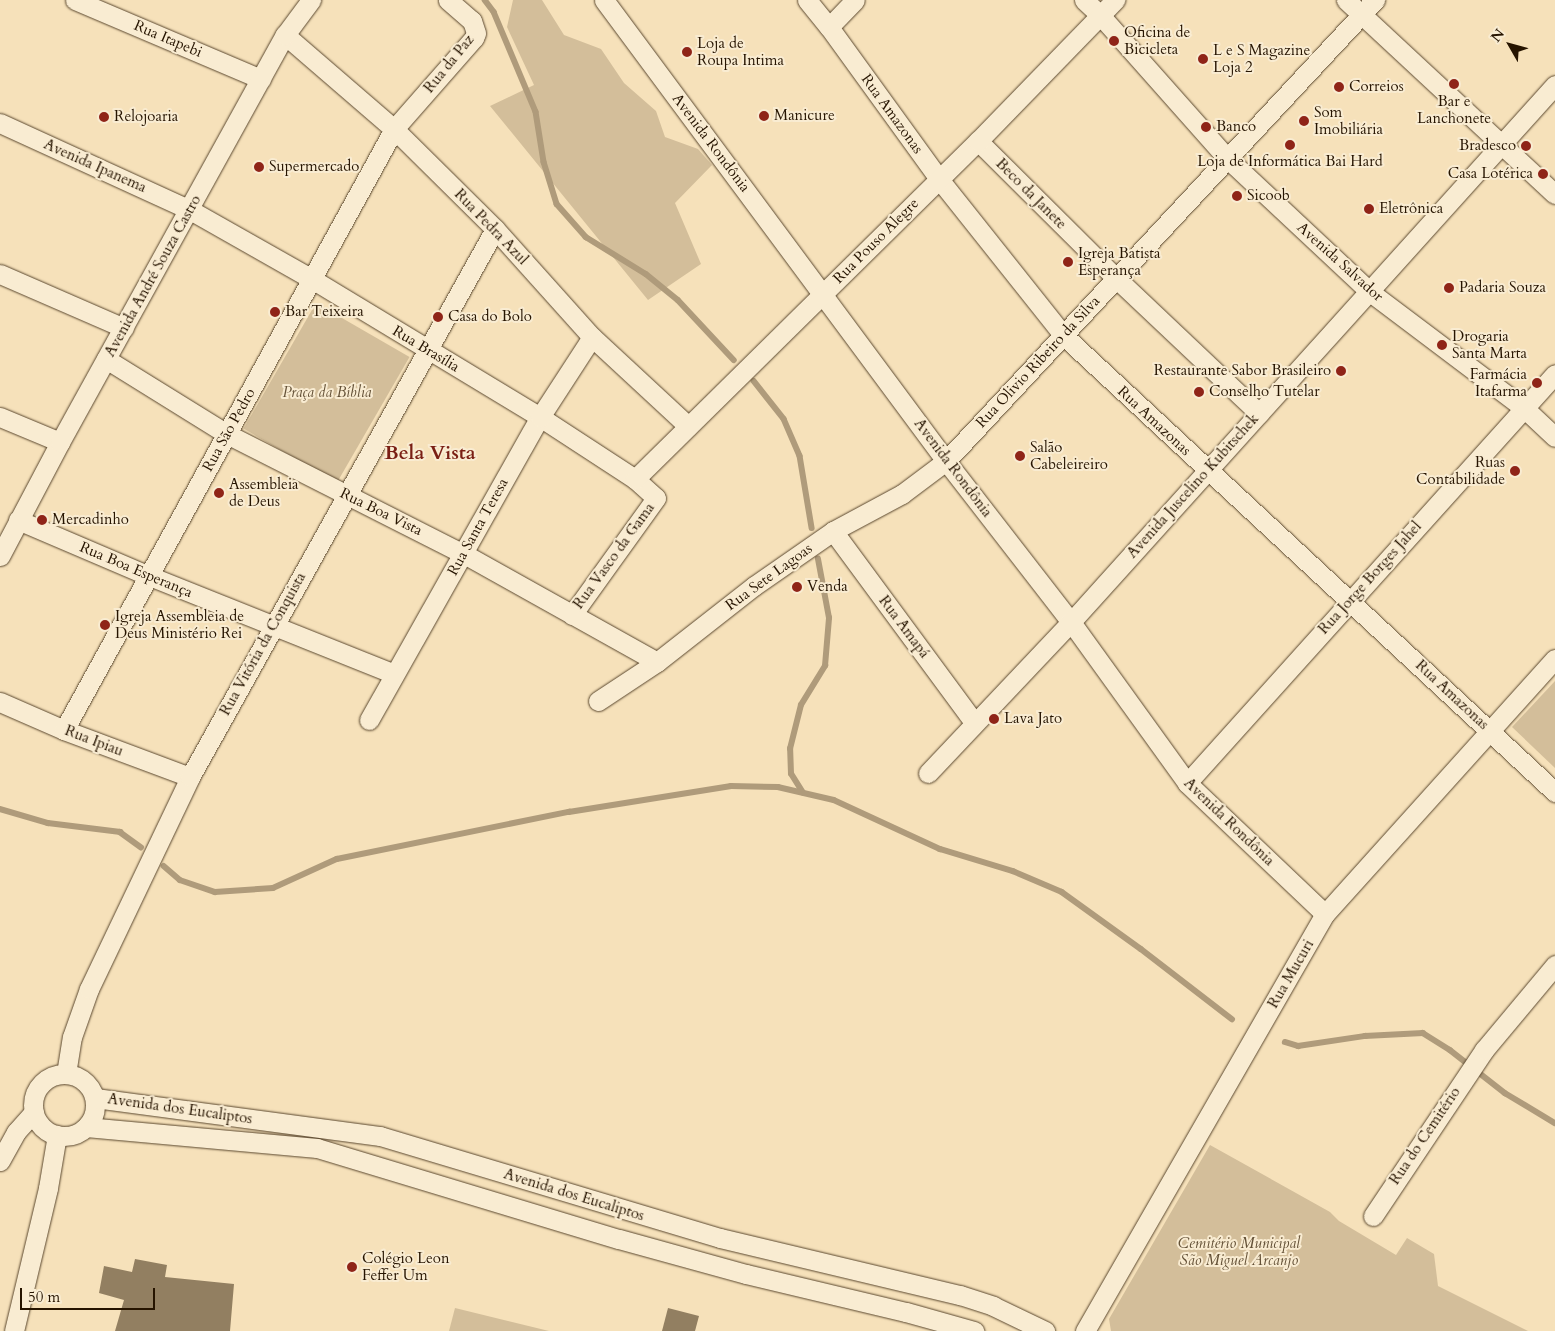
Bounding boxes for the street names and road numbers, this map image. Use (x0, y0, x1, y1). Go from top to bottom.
street label: Rua Itapebi (131, 17, 205, 61)
street label: Rua da Paz (420, 31, 478, 97)
street label: Rua Amazonas (857, 71, 927, 157)
street label: Avenida Rondônia (668, 90, 754, 196)
street label: Avenida Ipanema (41, 135, 149, 197)
street label: Beco da Janete (992, 155, 1070, 233)
street label: Rua Pedra Azul (450, 185, 532, 269)
street label: Avenida André Souza Castro (101, 192, 205, 360)
street label: Rua Pouso Alegre (830, 195, 922, 287)
street label: Avenida Salvador (1293, 219, 1387, 305)
street label: Rua Olivio Ribeiro da Silva (972, 292, 1104, 432)
street label: Rua Brasília (389, 322, 463, 376)
street label: Rua Amazonas (1114, 382, 1194, 460)
street label: Rua São Pedro (199, 385, 259, 475)
street label: Avenida Juscelino Kubitschek (1123, 410, 1263, 562)
street label: Avenida Rondônia (910, 415, 996, 521)
street label: Rua Santa Teresa (444, 475, 512, 579)
street label: Rua Boa Vista (337, 484, 425, 540)
street label: Rua Vasco da Gama (569, 499, 659, 613)
street label: Rua Jorge Borges Jahel (1315, 518, 1425, 638)
street label: Rua Boa Esperança (77, 538, 195, 602)
street label: Rua Sete Lagoas (722, 540, 816, 614)
street label: Rua Vitória da Conquista (216, 569, 310, 719)
street label: Rua Amapá (875, 592, 933, 662)
street label: Rua Amazonas (1412, 656, 1492, 734)
street label: Rua Ipiau (62, 722, 126, 760)
street label: Avenida Rondônia (1180, 774, 1278, 870)
street label: Rua Mucuri (1264, 936, 1318, 1012)
street label: Rua do Cemitério (1386, 1084, 1464, 1188)
street label: Avenida dos Eucaliptos (106, 1090, 254, 1128)
street label: Avenida dos Eucaliptos (501, 1165, 647, 1225)

